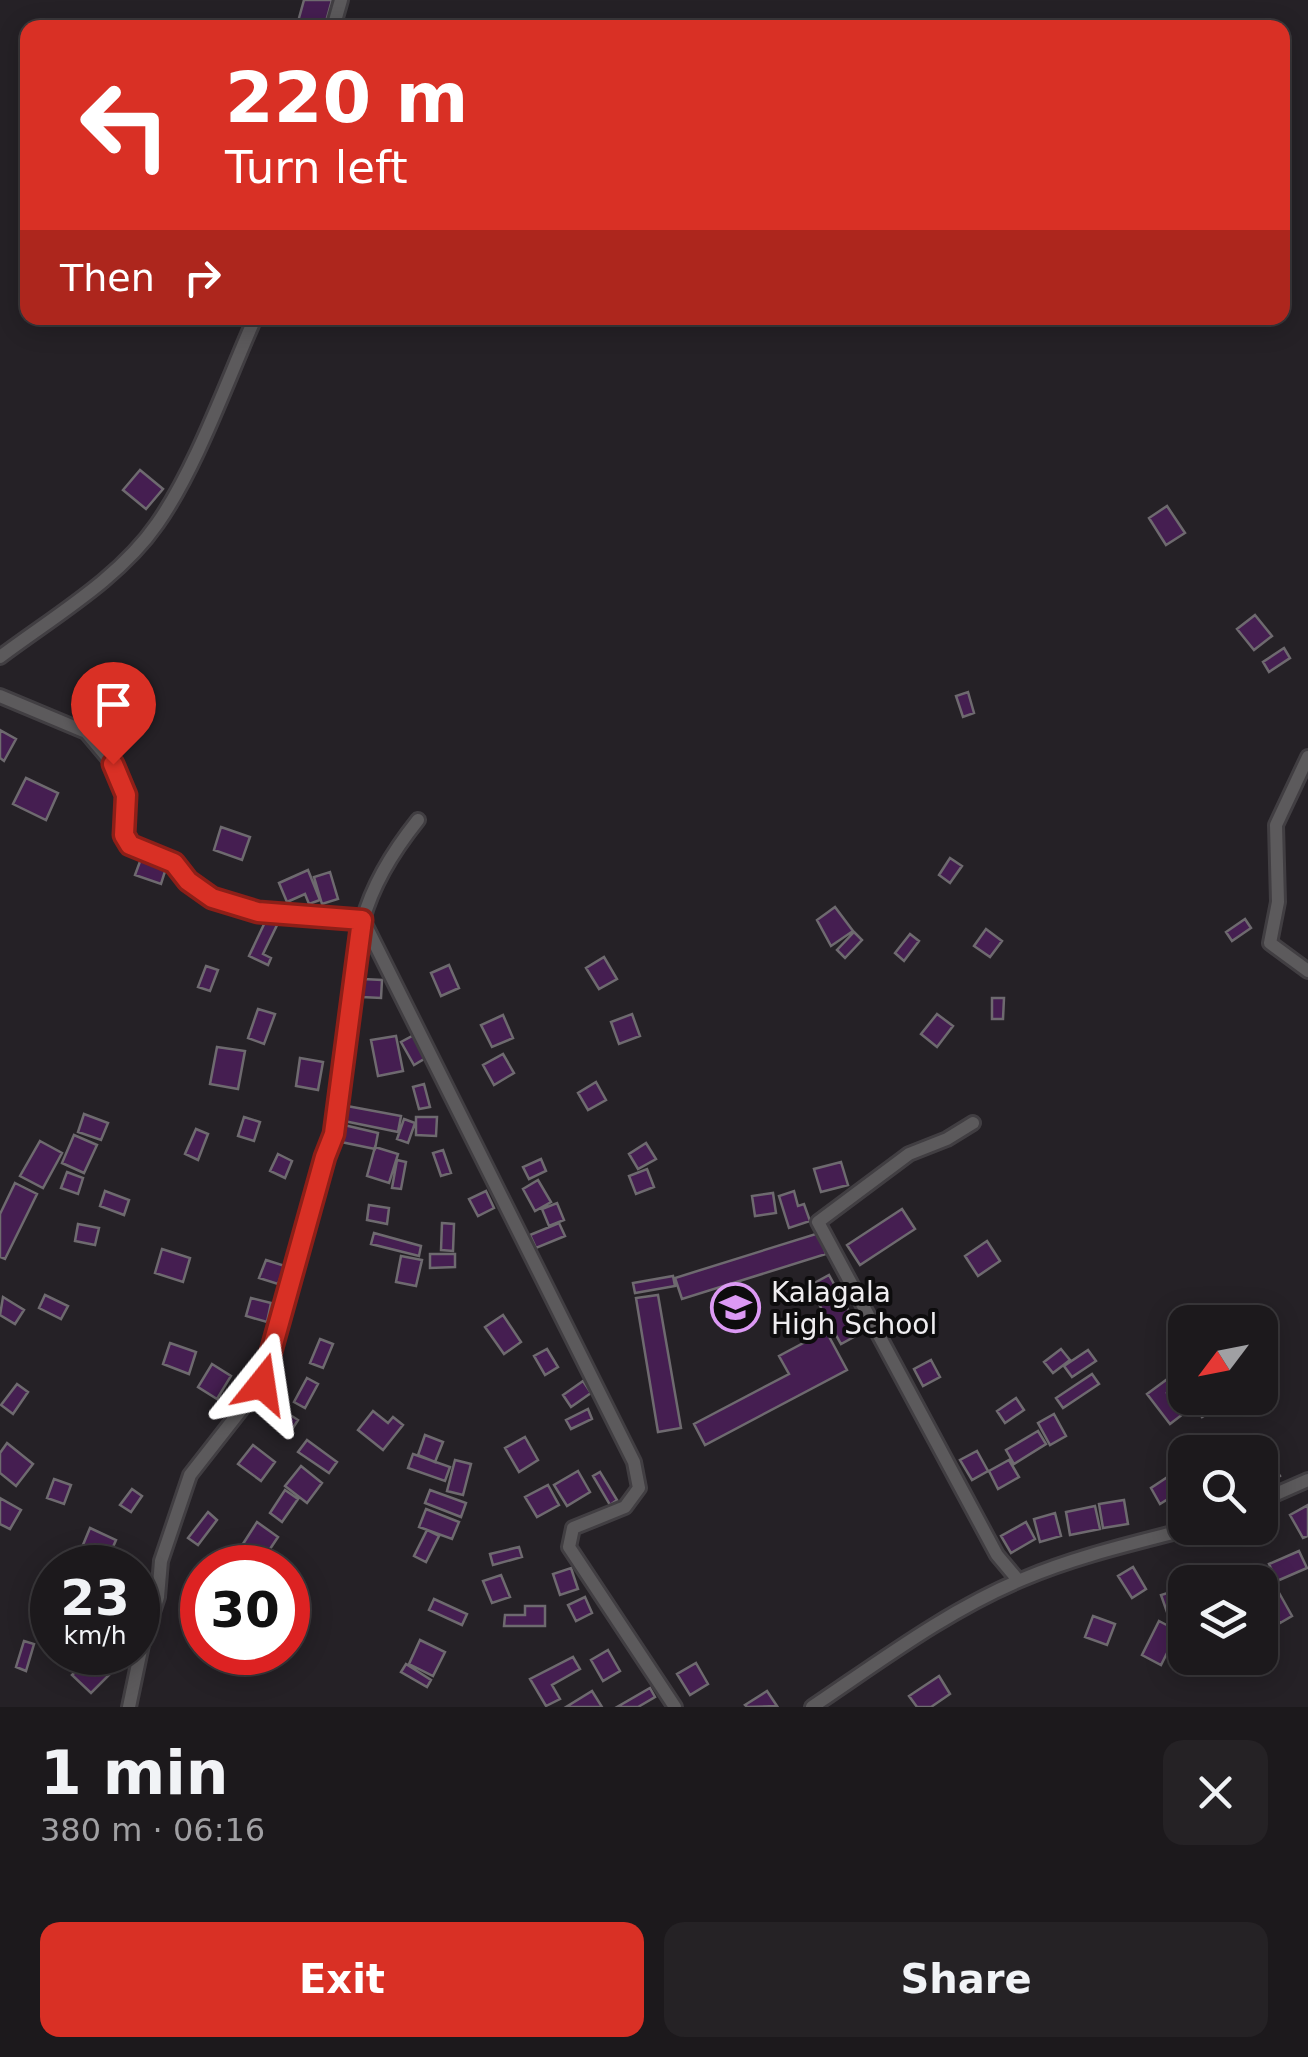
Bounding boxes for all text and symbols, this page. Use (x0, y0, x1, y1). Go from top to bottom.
text: 220 m (225, 57, 468, 139)
icon: left (60, 60, 190, 190)
text: Turn left (225, 141, 408, 194)
icon: right (175, 250, 230, 305)
text: Then (60, 256, 155, 300)
pin (71, 662, 156, 765)
icon: arrive (86, 677, 141, 732)
place label: Kalagala High School (771, 1276, 937, 1341)
school or university icon: Kalagala High School (710, 1282, 762, 1334)
north arrow (1168, 1305, 1278, 1415)
map controls (1168, 1305, 1278, 1675)
position arrow (210, 1332, 314, 1436)
button: search (1168, 1435, 1278, 1545)
speed limit sign: 30 (180, 1545, 310, 1675)
button: layers (1168, 1565, 1278, 1675)
text: 23 (60, 1569, 130, 1627)
text: km/h (63, 1621, 127, 1650)
text: 1 min (40, 1738, 228, 1808)
button: close (1163, 1740, 1268, 1845)
text: 380 m · 06:16 (40, 1811, 265, 1849)
button: Exit (40, 1922, 644, 2037)
button: Share (664, 1922, 1268, 2037)

